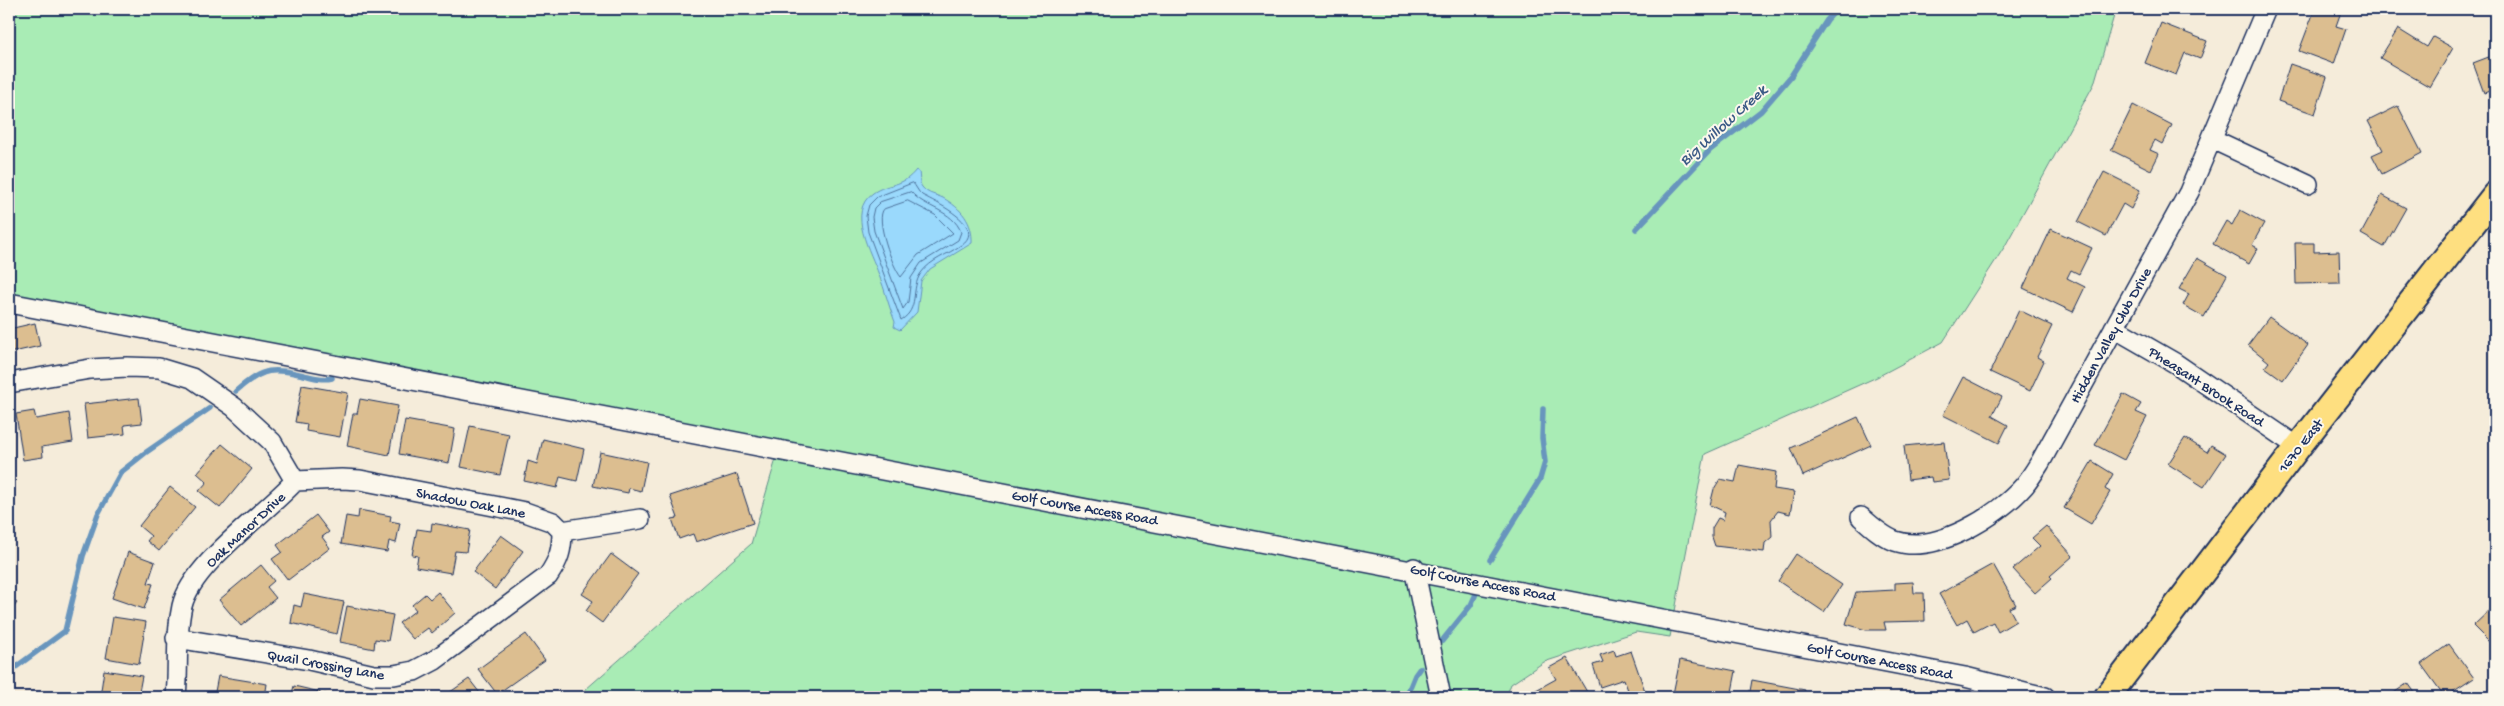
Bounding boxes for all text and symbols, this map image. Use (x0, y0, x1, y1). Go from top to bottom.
water label: Big Willow Creek (1677, 81, 1773, 171)
street label: Hidden Valley Club Drive (2067, 265, 2157, 407)
street label: Pheasant Brook Road (2144, 343, 2268, 433)
street label: 1670 East (2275, 414, 2329, 477)
street label: Shadow Oak Lane (414, 485, 527, 523)
street label: Golf Course Access Road (1010, 487, 1160, 531)
street label: Oak Manor Drive (203, 489, 290, 572)
street label: Golf Course Access Road (1408, 561, 1558, 607)
street label: Golf Course Access Road (1805, 639, 1955, 685)
street label: Quail Crossing Lane (266, 647, 386, 685)

